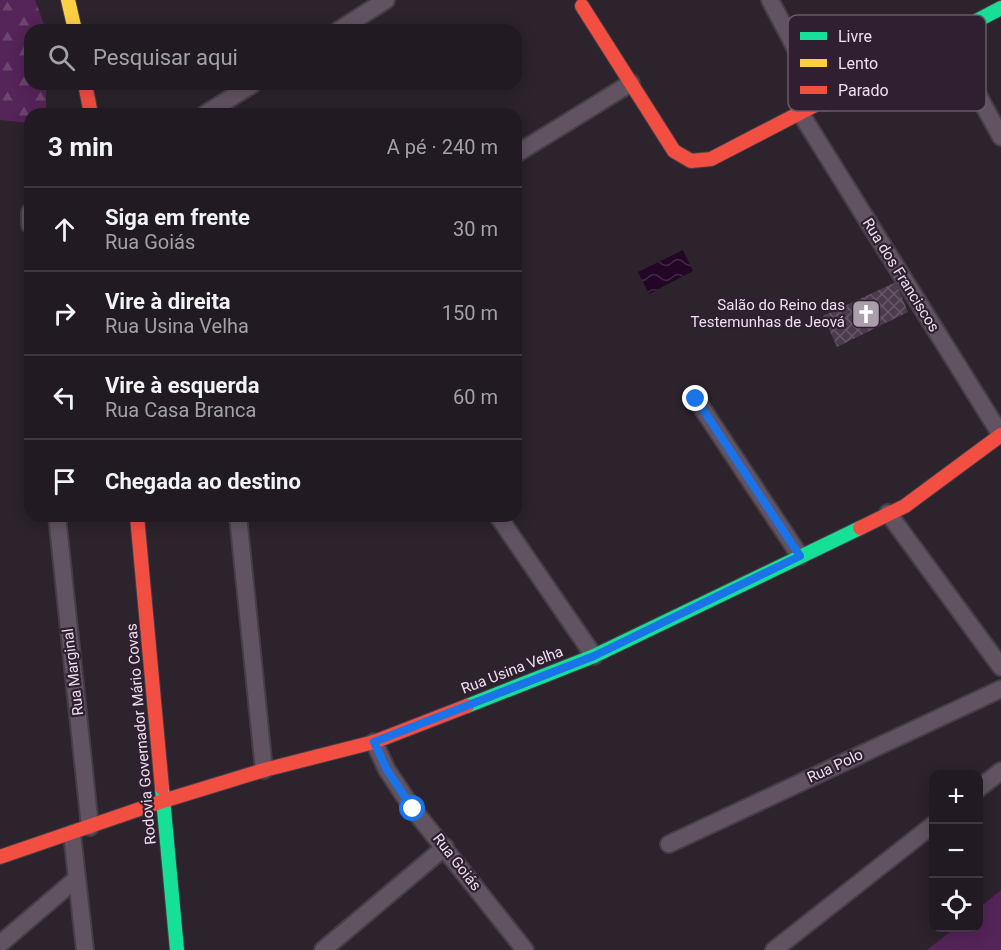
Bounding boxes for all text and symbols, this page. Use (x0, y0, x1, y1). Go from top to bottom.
legend (788, 15, 986, 111)
search box (24, 24, 522, 90)
text: Livre (838, 27, 872, 46)
icon: search (45, 41, 78, 74)
text: Pesquisar aqui (93, 45, 238, 70)
text: Lento (838, 54, 878, 73)
text: Parado (838, 81, 889, 100)
text: 3 min (48, 132, 113, 162)
text: A pé · 240 m (387, 135, 498, 159)
text: Siga em frente (105, 205, 250, 230)
icon: ahead (48, 213, 81, 246)
street label: Rua dos Franciscos (859, 215, 943, 335)
text: 30 m (453, 217, 498, 241)
text: Rua Goiás (105, 230, 195, 254)
text: Vire à direita (105, 289, 231, 314)
place label: Salão do Reino das Testemunhas de Jeová (691, 296, 845, 331)
icon: right (48, 297, 81, 330)
church icon: Salão do Reino das Testemunhas de Jeová (850, 298, 882, 330)
text: 150 m (442, 301, 498, 325)
text: Rua Usina Velha (105, 314, 249, 338)
text: Vire à esquerda (105, 373, 259, 398)
icon: left (48, 381, 81, 414)
text: 60 m (453, 385, 498, 409)
route end (682, 385, 708, 411)
text: Rua Casa Branca (105, 398, 256, 422)
icon: arrive (48, 465, 81, 498)
text: Chegada ao destino (105, 469, 301, 494)
street label: Rodovia Governador Mário Covas (122, 623, 160, 845)
street label: Rua Marginal (59, 627, 87, 717)
street label: Rua Usina Velha (458, 642, 566, 698)
street label: Rua Polo (804, 745, 866, 787)
map controls (929, 770, 983, 932)
button: + (929, 770, 983, 824)
route start (399, 795, 425, 821)
button: − (929, 824, 983, 878)
street label: Rua Goiás (429, 830, 485, 894)
button: locate (929, 878, 983, 932)

